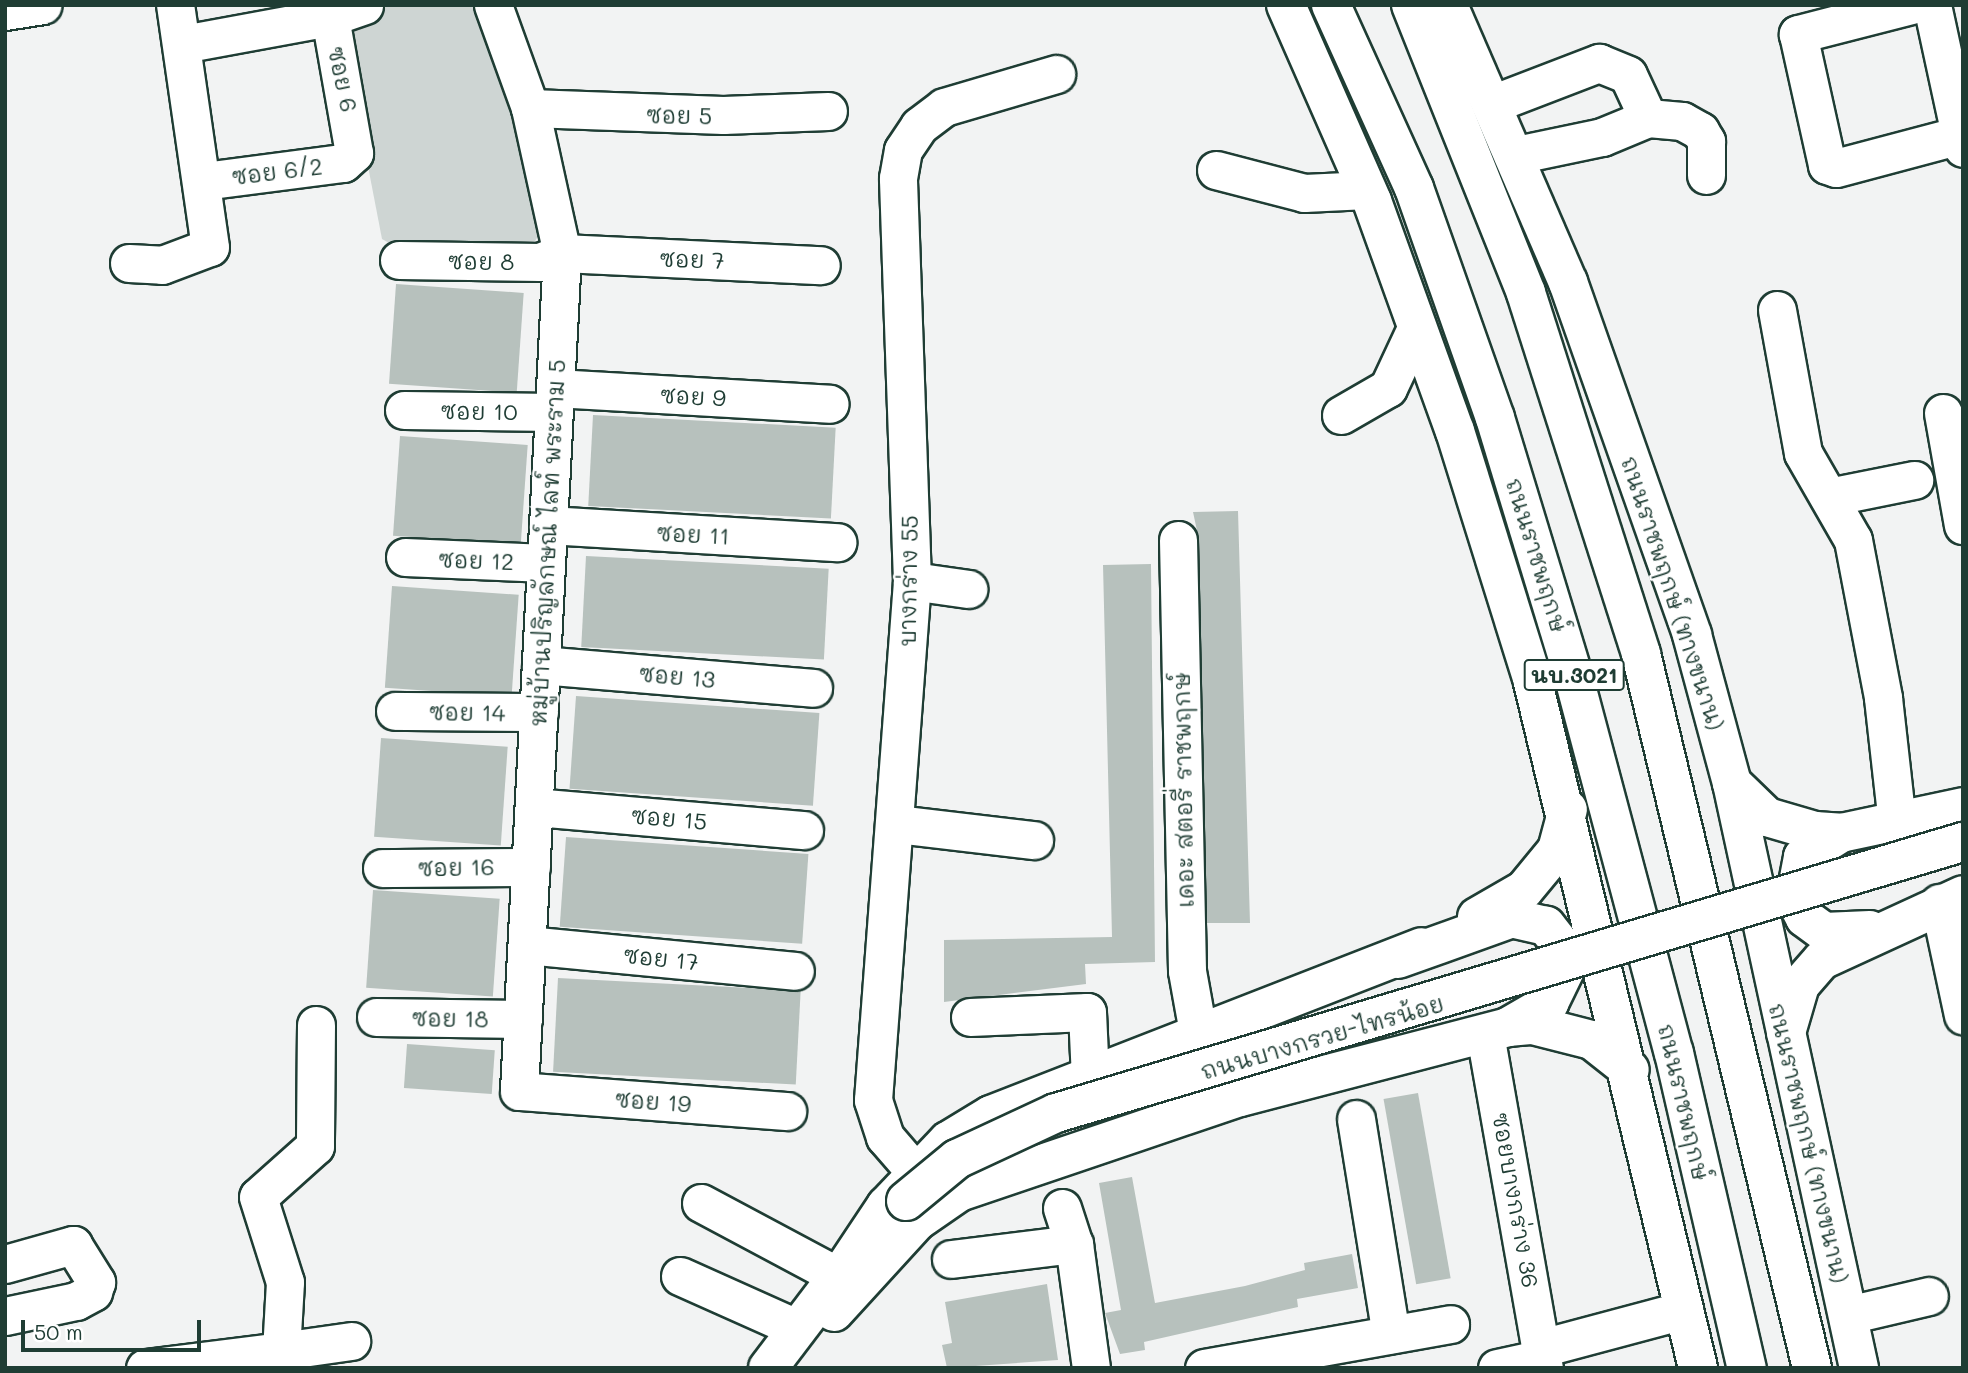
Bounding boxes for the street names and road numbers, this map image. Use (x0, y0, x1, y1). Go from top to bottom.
street label: ซอย 6 (323, 44, 363, 114)
street label: ซอย 5 (646, 101, 712, 129)
street label: ซอย 6/2 (230, 152, 324, 190)
street label: ซอย 7 (659, 244, 725, 274)
street label: ซอย 8 (447, 247, 515, 275)
street label: หมู่บ้านปริญลักษณ์ ไลท์ พระราม 5 (524, 359, 570, 727)
street label: ซอย 9 (659, 380, 727, 412)
street label: ซอย 10 (440, 397, 518, 425)
street label: ถนนราชพฤกษ์ (ทางขนาน) (1616, 453, 1730, 733)
street label: ถนนราชพฤกษ์ (1500, 475, 1574, 635)
street label: บางกร่าง 55 (893, 515, 923, 647)
street label: ซอย 11 (656, 518, 730, 550)
street label: ซอย 12 (438, 545, 514, 575)
road number: นบ.3021 (1523, 658, 1625, 692)
street label: ซอย 13 (638, 659, 716, 693)
street label: เดอะ สตอรี่ ราชพฤกษ์ (1167, 672, 1199, 908)
street label: ซอย 14 (429, 698, 505, 726)
street label: ซอย 15 (630, 801, 708, 835)
street label: ซอย 16 (417, 853, 495, 881)
street label: ซอย 17 (622, 940, 700, 976)
street label: ถนนบางกรวย-ไทรน้อย (1197, 989, 1447, 1085)
street label: ถนนราชพฤกษ์ (ทางขนาน) (1763, 1000, 1855, 1286)
street label: ซอย 18 (411, 1004, 489, 1032)
street label: ถนนราชพฤกษ์ (1653, 1021, 1715, 1183)
street label: ซอย 19 (614, 1085, 692, 1117)
street label: ซอยบางกร่าง 36 (1487, 1110, 1545, 1290)

